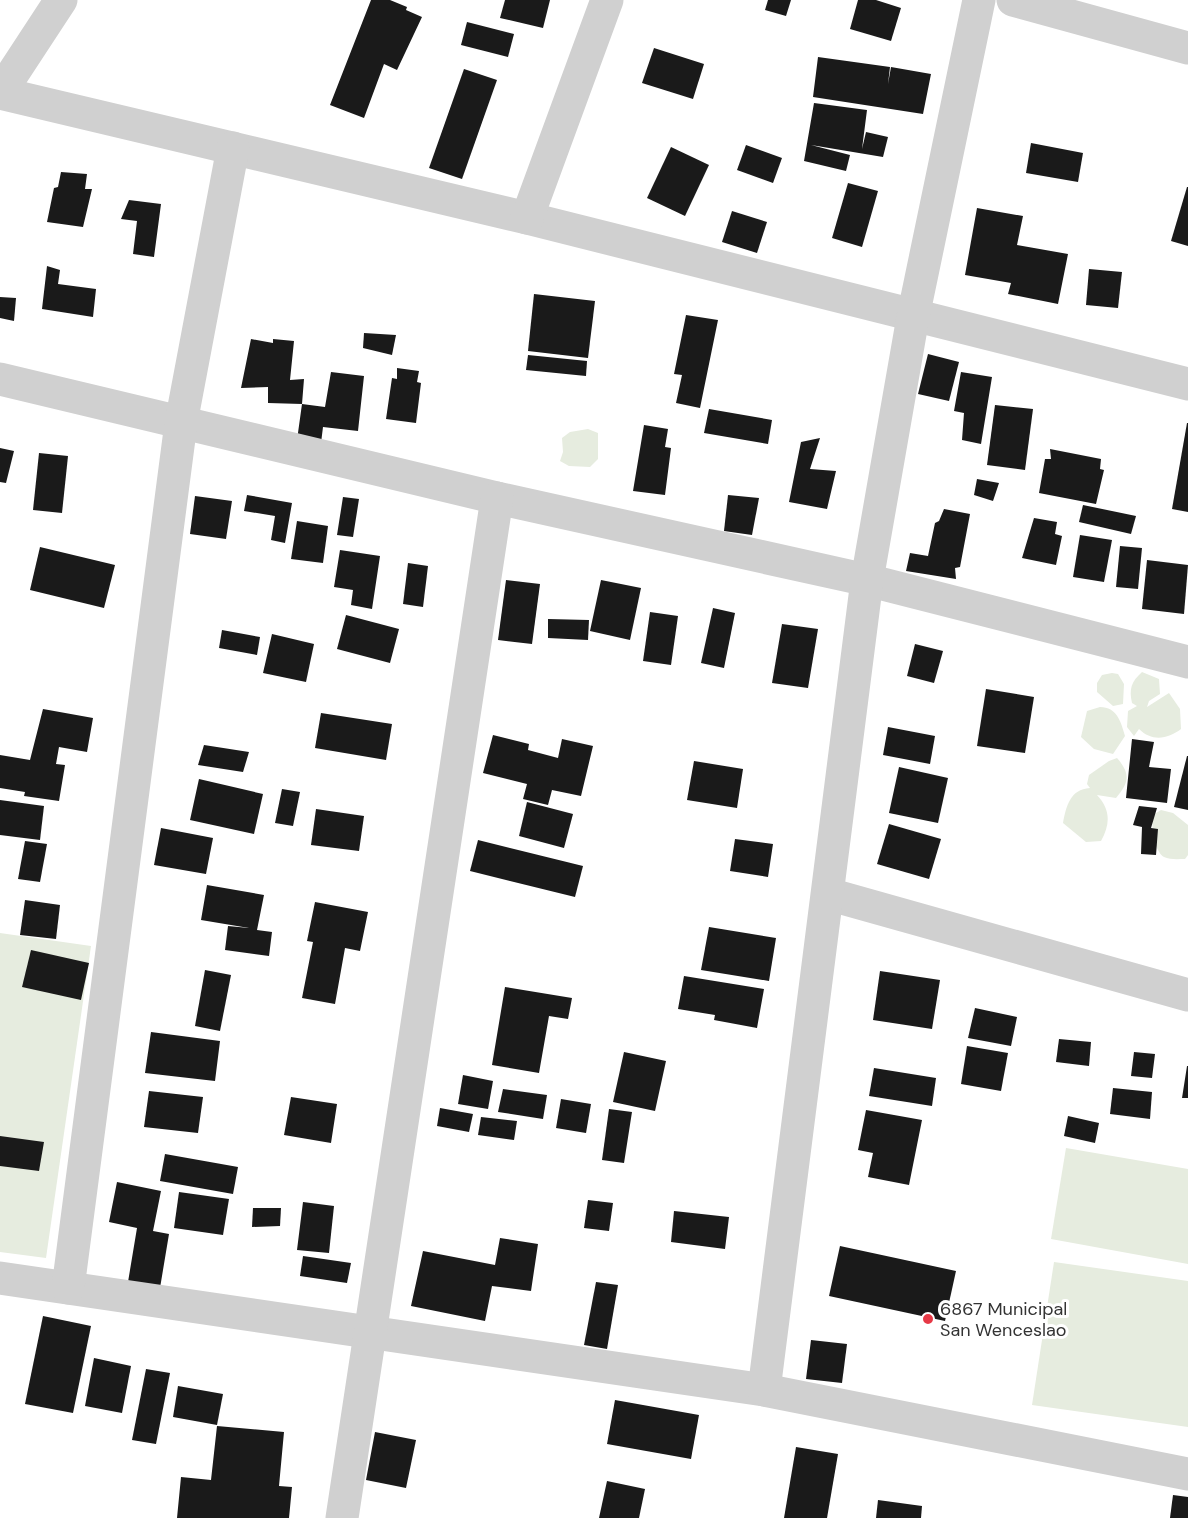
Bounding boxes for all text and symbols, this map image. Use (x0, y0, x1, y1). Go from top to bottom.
place label: 6867 Municipal San Wenceslao (940, 1297, 1067, 1342)
marker: 6867 Municipal San Wenceslao (921, 1312, 935, 1326)

